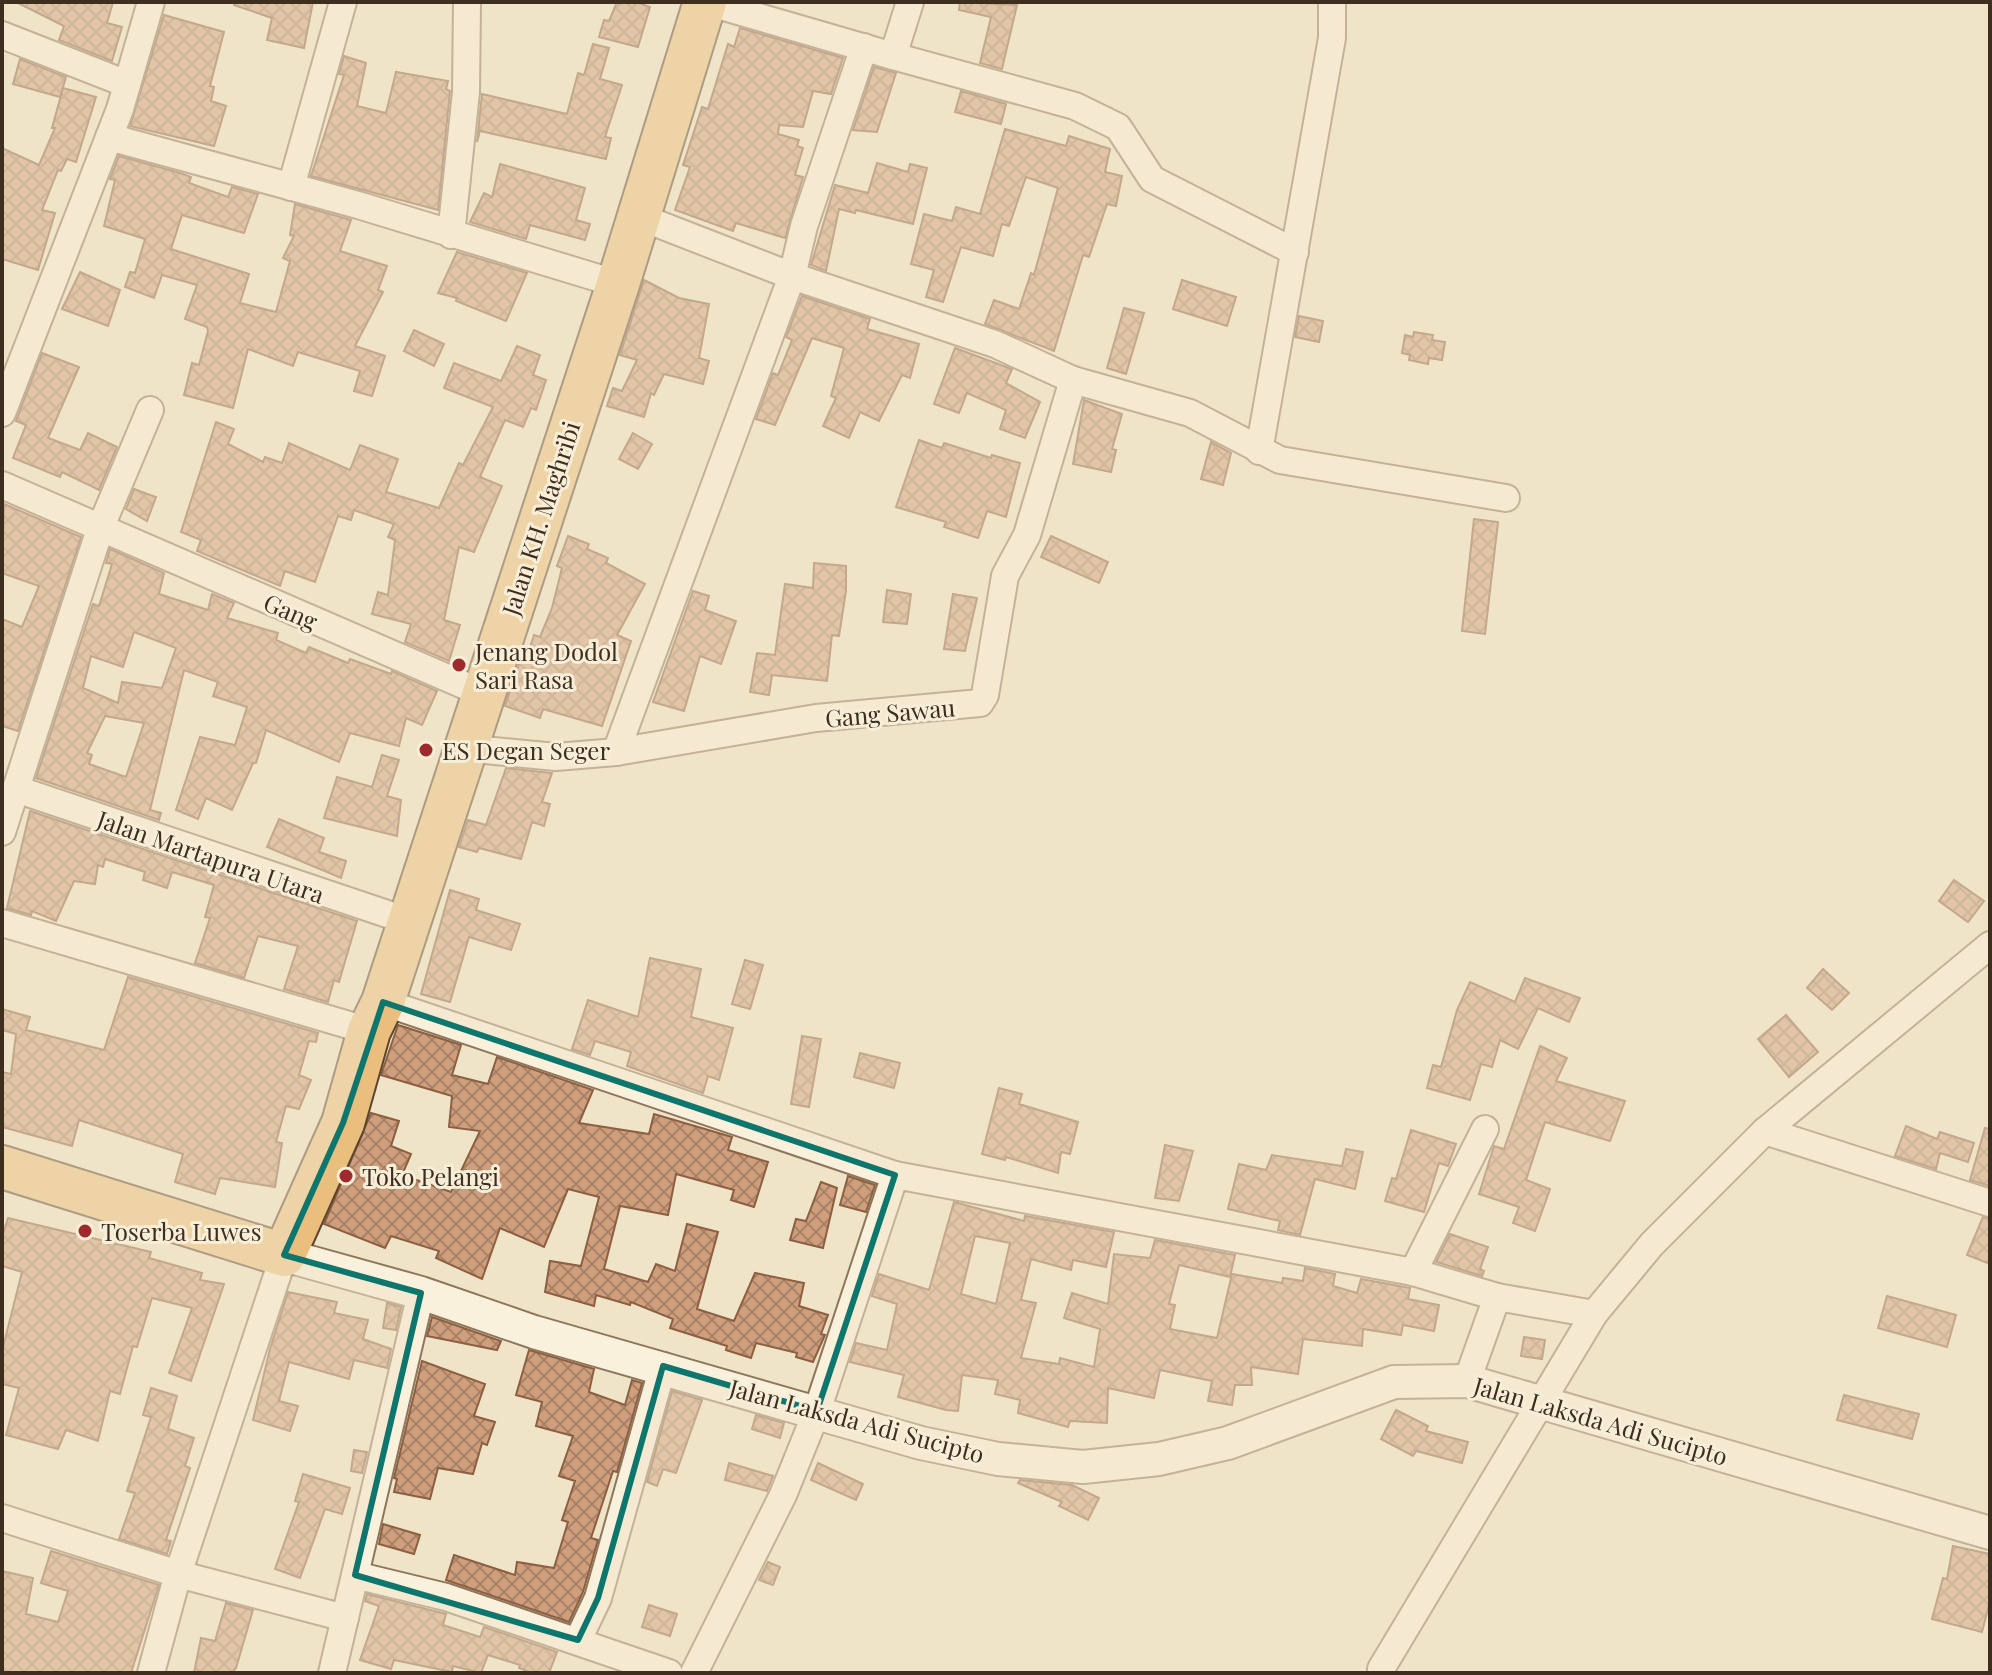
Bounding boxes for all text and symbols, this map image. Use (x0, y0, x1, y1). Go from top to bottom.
street label: Jalan KH. Maghribi (493, 417, 586, 620)
street label: Gang (259, 585, 323, 637)
place label: Jenang Dodol Sari Rasa (474, 635, 618, 695)
marker: Jenang Dodol Sari Rasa (450, 656, 468, 674)
street label: Gang Sawau (824, 690, 956, 734)
place label: ES Degan Seger (442, 734, 610, 766)
marker: ES Degan Seger (417, 741, 435, 759)
street label: Jalan Martapura Utara (92, 802, 329, 910)
place label: Toko Pelangi (362, 1160, 499, 1192)
marker: Toko Pelangi (337, 1167, 355, 1185)
place label: Toserba Luwes (101, 1215, 261, 1247)
marker: Toserba Luwes (76, 1222, 94, 1240)
street label: Jalan Laksda Adi Sucipto (1470, 1368, 1732, 1472)
street label: Jalan Laksda Adi Sucipto (725, 1370, 988, 1469)

